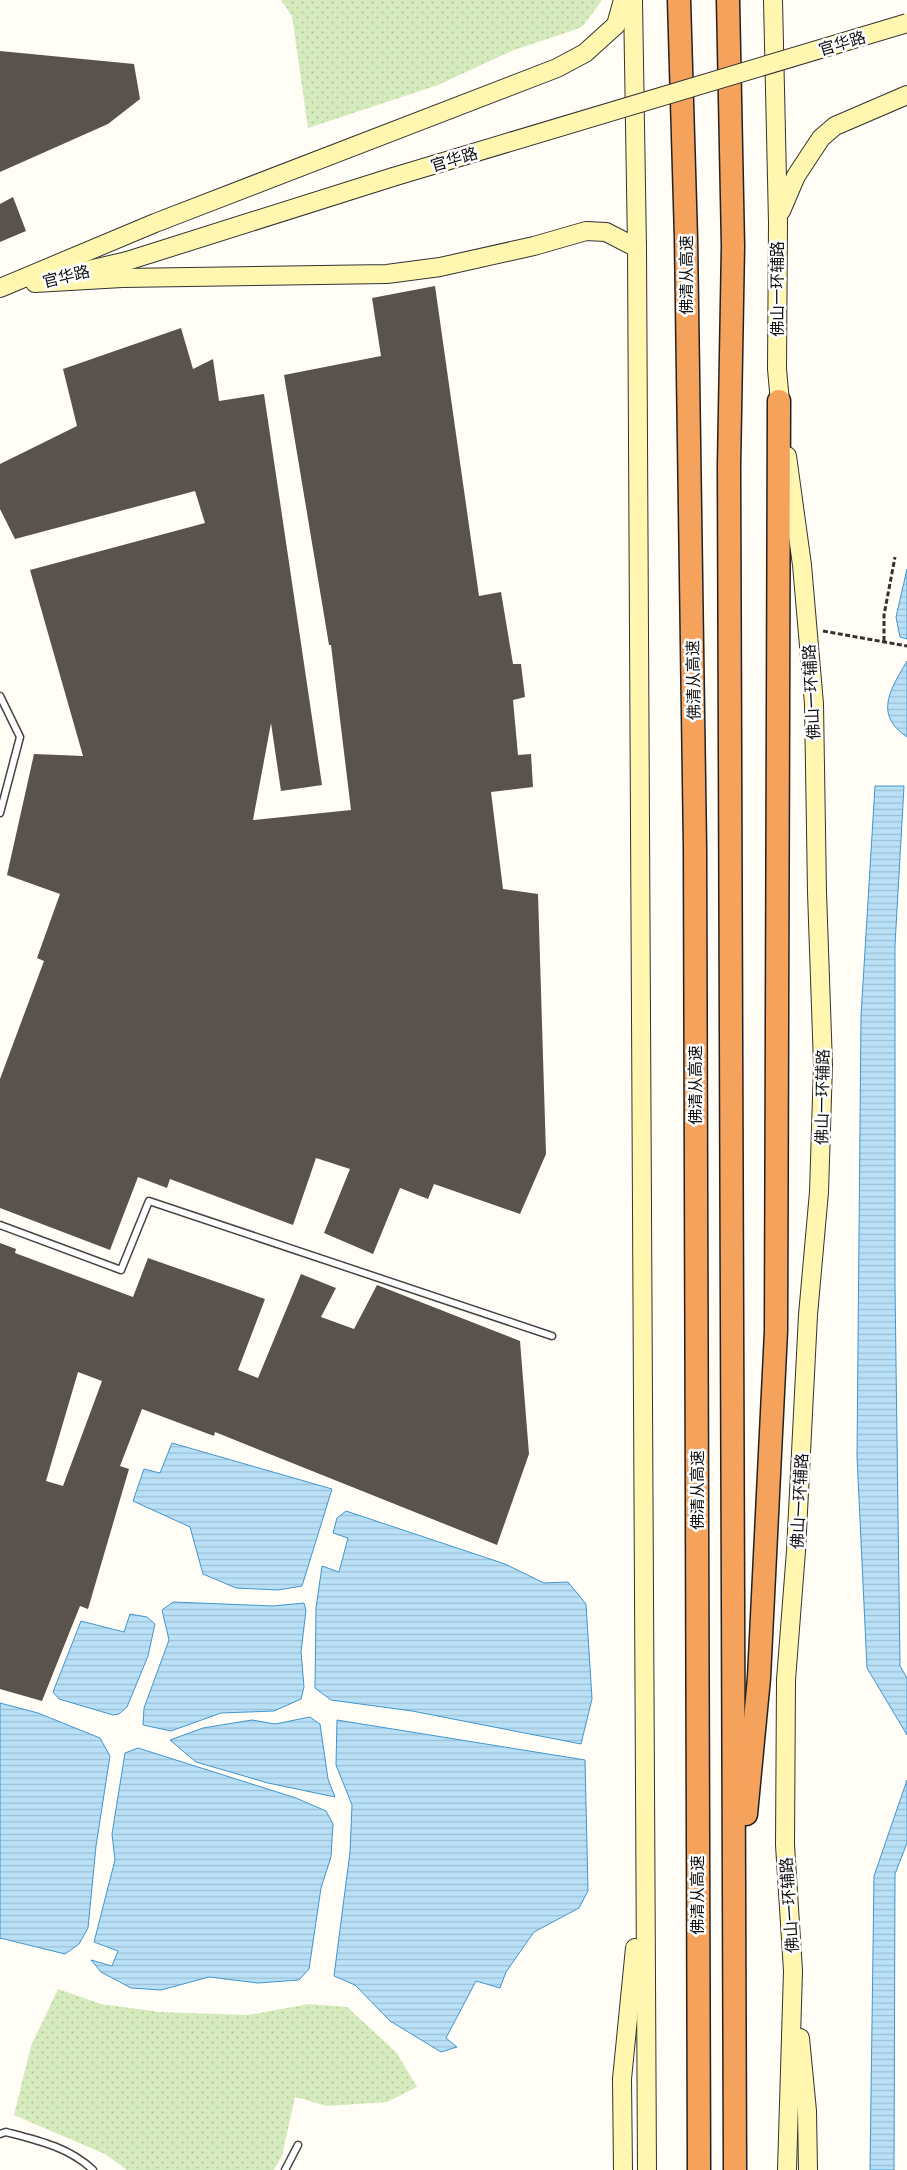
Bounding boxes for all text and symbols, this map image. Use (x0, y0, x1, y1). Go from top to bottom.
street label: 官华路 (816, 26, 868, 60)
street label: 官华路 (428, 142, 480, 176)
street label: 佛清从高速 (676, 235, 696, 315)
street label: 佛山一环辅路 (767, 241, 787, 337)
street label: 官华路 (40, 260, 92, 292)
street label: 佛清从高速 (682, 640, 704, 720)
street label: 佛山一环辅路 (799, 644, 823, 740)
street label: 佛清从高速 (685, 1045, 705, 1125)
street label: 佛山一环辅路 (811, 1049, 833, 1145)
street label: 佛清从高速 (687, 1450, 707, 1530)
street label: 佛山一环辅路 (787, 1453, 811, 1549)
street label: 佛清从高速 (687, 1855, 707, 1935)
street label: 佛山一环辅路 (776, 1856, 802, 1954)

